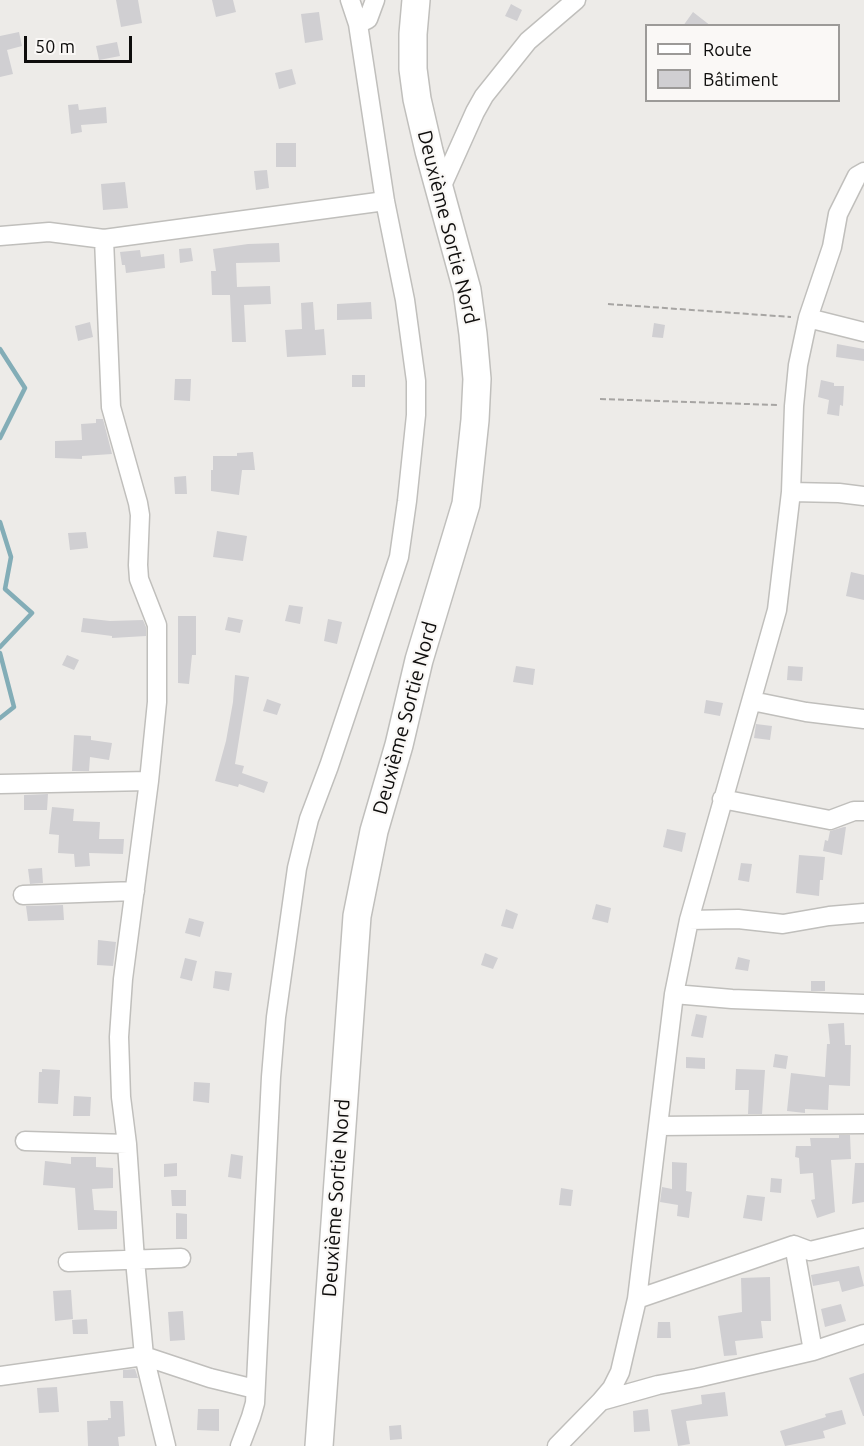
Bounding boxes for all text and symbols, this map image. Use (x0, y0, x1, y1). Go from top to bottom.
scale bar (27, 24, 135, 62)
legend (645, 24, 840, 102)
text: 50 m (35, 36, 75, 56)
text: Route (703, 39, 752, 59)
text: Bâtiment (703, 69, 778, 89)
street label: Deuxième Sortie Nord (412, 128, 484, 326)
street label: Deuxième Sortie Nord (368, 619, 442, 817)
street label: Deuxième Sortie Nord (317, 1098, 355, 1298)

